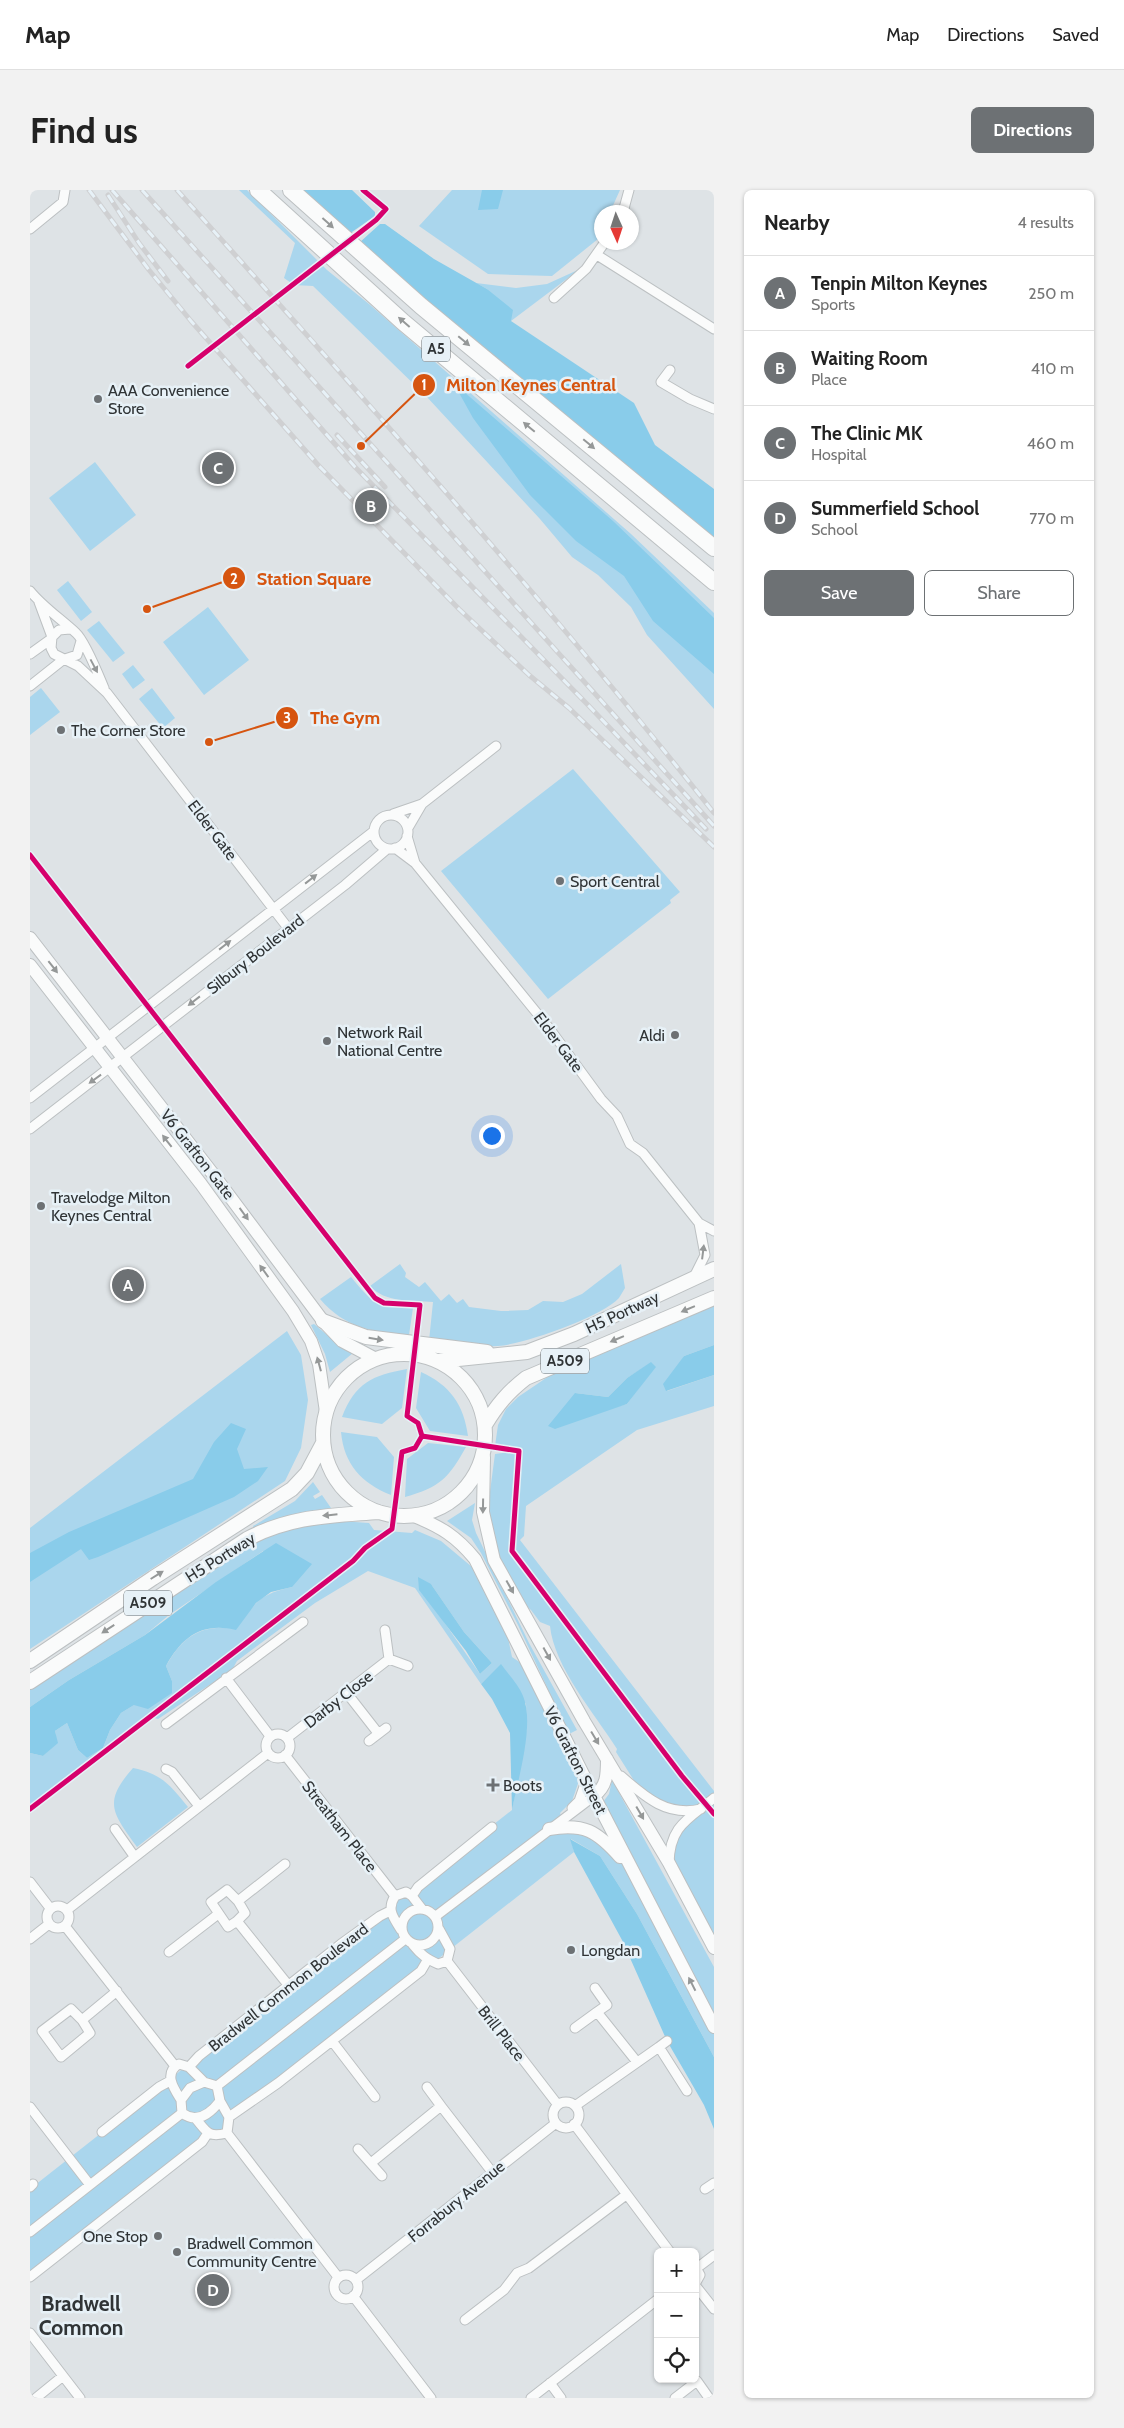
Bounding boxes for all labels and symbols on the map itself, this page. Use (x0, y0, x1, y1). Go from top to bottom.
north arrow (594, 205, 639, 250)
one-way arrow (321, 217, 334, 228)
one-way arrow (398, 317, 411, 328)
one-way arrow (457, 335, 470, 346)
road number: A5 (422, 336, 450, 362)
callout: Milton Keynes Central (411, 368, 627, 401)
text: Milton Keynes Central (446, 374, 616, 396)
text: 1 (421, 376, 427, 394)
place label: AAA Convenience Store (108, 381, 229, 418)
marker: AAA Convenience Store (92, 393, 104, 405)
one-way arrow (522, 421, 535, 432)
one-way arrow (583, 438, 595, 449)
pin: C (202, 449, 234, 487)
pin: B (355, 487, 387, 525)
callout: Station Square (222, 562, 381, 595)
text: Station Square (257, 568, 371, 590)
text: 2 (230, 570, 238, 588)
one-way arrow (90, 658, 98, 673)
callout: The Gym (275, 701, 390, 734)
text: The Gym (310, 707, 380, 729)
text: 3 (283, 709, 291, 727)
place label: The Corner Store (71, 721, 185, 740)
marker: The Corner Store (55, 724, 67, 736)
street label: Elder Gate (184, 797, 241, 864)
place label: Sport Central (570, 872, 660, 891)
one-way arrow (304, 873, 317, 884)
marker: Sport Central (554, 875, 566, 887)
street label: Silbury Boulevard (203, 911, 308, 998)
one-way arrow (219, 939, 232, 950)
one-way arrow (47, 960, 58, 973)
one-way arrow (187, 996, 201, 1006)
street label: Elder Gate (530, 1009, 587, 1076)
place label: Network Rail National Centre (337, 1023, 442, 1060)
place label: Aldi (639, 1026, 665, 1045)
marker: Aldi (669, 1029, 681, 1041)
marker: Network Rail National Centre (321, 1035, 333, 1047)
one-way arrow (88, 1074, 102, 1084)
street label: V6 Grafton Gate (157, 1106, 239, 1203)
your location (479, 1123, 505, 1149)
one-way arrow (162, 1135, 173, 1148)
place label: Travelodge Milton Keynes Central (51, 1188, 171, 1225)
marker: Travelodge Milton Keynes Central (35, 1200, 47, 1212)
one-way arrow (239, 1207, 249, 1221)
one-way arrow (699, 1243, 707, 1259)
one-way arrow (259, 1265, 270, 1278)
pin: A (112, 1266, 144, 1304)
street label: H5 Portway (583, 1287, 662, 1338)
one-way arrow (681, 1306, 695, 1314)
one-way arrow (369, 1335, 385, 1343)
one-way arrow (609, 1335, 624, 1343)
road number: A509 (541, 1348, 589, 1374)
one-way arrow (314, 1357, 322, 1372)
one-way arrow (479, 1498, 487, 1514)
one-way arrow (321, 1511, 337, 1519)
street label: H5 Portway (182, 1529, 259, 1586)
one-way arrow (151, 1570, 164, 1579)
one-way arrow (505, 1581, 514, 1594)
road number: A509 (124, 1590, 172, 1616)
one-way arrow (102, 1625, 115, 1634)
one-way arrow (543, 1647, 551, 1661)
street label: Darby Close (300, 1667, 376, 1732)
street label: V6 Grafton Street (540, 1703, 611, 1818)
one-way arrow (590, 1732, 599, 1745)
place label: Boots (503, 1776, 542, 1795)
street label: Streatham Place (298, 1777, 381, 1876)
marker: Boots (487, 1779, 499, 1791)
one-way arrow (635, 1806, 644, 1819)
street label: Bradwell Common Boulevard (205, 1919, 372, 2056)
place label: Longdan (581, 1941, 640, 1960)
marker: Longdan (565, 1944, 577, 1956)
one-way arrow (688, 1977, 696, 1991)
street label: Brill Place (474, 2002, 529, 2065)
street label: Forrabury Avenue (404, 2157, 508, 2246)
place label: One Stop (83, 2227, 148, 2246)
marker: One Stop (152, 2230, 164, 2242)
place label: Bradwell Common Community Centre (187, 2234, 316, 2271)
marker: Bradwell Common Community Centre (171, 2246, 183, 2258)
pin: D (197, 2271, 229, 2309)
district label: Bradwell Common (39, 2291, 123, 2340)

